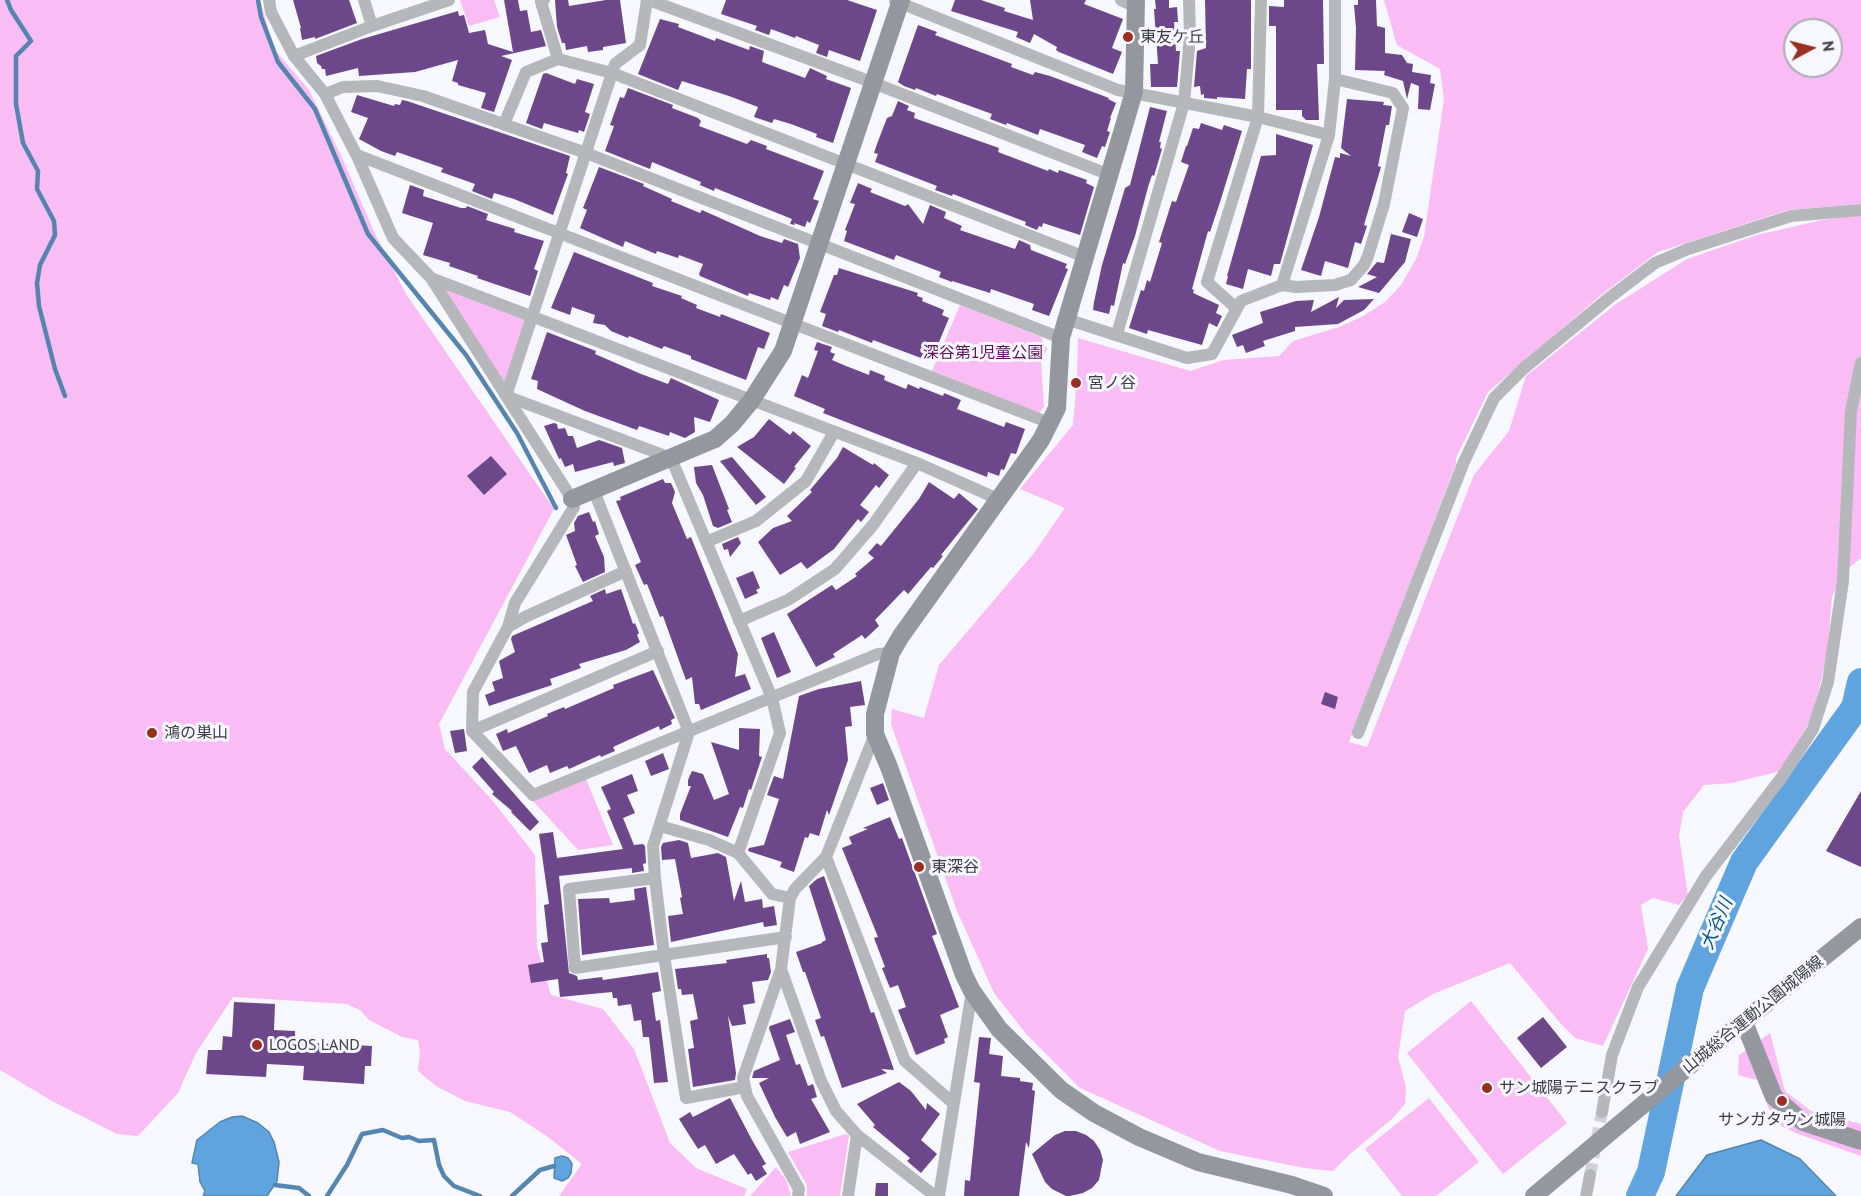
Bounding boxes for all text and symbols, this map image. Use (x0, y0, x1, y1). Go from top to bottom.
north arrow (1783, 18, 1843, 78)
place label: 東友ケ丘 (1140, 27, 1204, 47)
marker: 東友ケ丘 (1121, 30, 1135, 44)
text: N (1818, 40, 1839, 52)
park label: 深谷第1児童公園 (923, 343, 1043, 363)
place label: 宮ノ谷 (1088, 373, 1136, 393)
marker: 宮ノ谷 (1069, 376, 1083, 390)
place label: 鴻の巣山 (164, 723, 228, 743)
marker: 鴻の巣山 (145, 726, 159, 740)
place label: 東深谷 (931, 857, 979, 877)
marker: 東深谷 (912, 860, 926, 874)
water label: 大谷川 (1697, 895, 1737, 953)
street label: 山城総合運動公園城陽線 (1679, 952, 1827, 1078)
place label: LOGOS LAND (269, 1035, 360, 1055)
marker: LOGOS LAND (250, 1038, 264, 1052)
place label: サン城陽テニスクラブ (1499, 1078, 1659, 1098)
marker: サン城陽テニスクラブ (1480, 1081, 1494, 1095)
marker: サンガタウン城陽 (1775, 1094, 1789, 1108)
place label: サンガタウン城陽 (1718, 1110, 1846, 1130)

